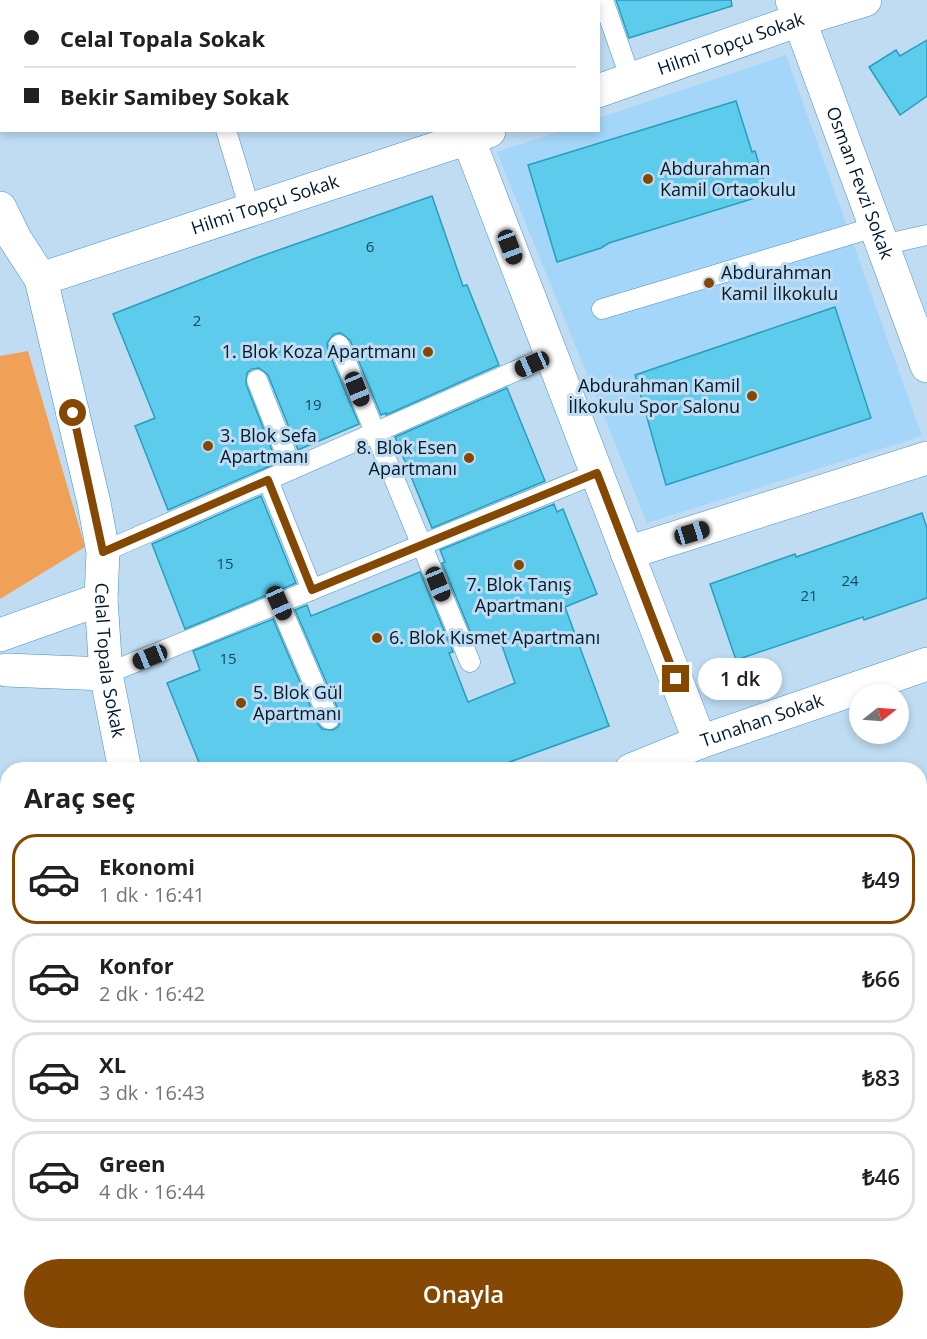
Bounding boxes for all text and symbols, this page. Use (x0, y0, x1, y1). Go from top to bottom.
street label: Hilmi Topçu Sokak (654, 6, 807, 80)
text: Celal Topala Sokak (60, 23, 265, 53)
text: Bekir Samibey Sokak (60, 81, 289, 111)
street label: Osman Fevzi Sokak (821, 103, 900, 263)
place label: Abdurahman Kamil Ortaokulu (660, 156, 796, 201)
street label: Hilmi Topçu Sokak (188, 168, 342, 240)
marker: Abdurahman Kamil Ortaokulu (641, 172, 655, 186)
car (495, 227, 525, 267)
house number: 6 (366, 236, 374, 256)
place label: Abdurahman Kamil İlkokulu (721, 260, 838, 305)
marker: Abdurahman Kamil İlkokulu (702, 276, 716, 290)
house number: 2 (193, 310, 201, 330)
place label: 1. Blok Koza Apartmanı (222, 339, 416, 363)
marker: 1. Blok Koza Apartmanı (421, 345, 435, 359)
car (512, 348, 552, 380)
car (342, 369, 372, 409)
place label: Abdurahman Kamil İlkokulu Spor Salonu (568, 373, 740, 418)
marker: Abdurahman Kamil İlkokulu Spor Salonu (745, 389, 759, 403)
house number: 19 (304, 394, 322, 414)
route start (59, 399, 86, 426)
place label: 3. Blok Sefa Apartmanı (220, 423, 317, 468)
place label: 8. Blok Esen Apartmanı (356, 435, 457, 480)
marker: 3. Blok Sefa Apartmanı (201, 439, 215, 453)
marker: 8. Blok Esen Apartmanı (462, 451, 476, 465)
car (672, 519, 712, 547)
house number: 15 (216, 553, 234, 573)
marker: 7. Blok Tanış Apartmanı (512, 558, 526, 572)
car (423, 564, 453, 604)
house number: 24 (841, 570, 859, 590)
place label: 7. Blok Tanış Apartmanı (467, 572, 571, 617)
street label: Celal Topala Sokak (90, 582, 131, 740)
car (263, 583, 295, 623)
house number: 21 (800, 585, 818, 605)
place label: 6. Blok Kısmet Apartmanı (389, 625, 600, 649)
marker: 6. Blok Kısmet Apartmanı (370, 631, 384, 645)
car (130, 642, 170, 672)
house number: 15 (219, 648, 237, 668)
callout: 1 dk (697, 658, 781, 700)
route end (662, 665, 689, 692)
text: 1 dk (720, 665, 760, 692)
place label: 5. Blok Gül Apartmanı (253, 680, 343, 725)
north arrow (849, 684, 909, 744)
map controls (849, 684, 909, 744)
street label: Tunahan Sokak (697, 687, 827, 752)
marker: 5. Blok Gül Apartmanı (234, 696, 248, 710)
text: Araç seç (24, 779, 135, 816)
text: Ekonomi (99, 851, 195, 881)
icon: car (27, 852, 81, 906)
text: ₺49 (862, 864, 900, 894)
text: 1 dk · 16:41 (99, 881, 205, 908)
text: Konfor (99, 950, 174, 980)
icon: car (27, 951, 81, 1005)
text: ₺66 (862, 963, 900, 993)
text: 2 dk · 16:42 (99, 980, 205, 1007)
text: XL (99, 1049, 126, 1079)
icon: car (27, 1050, 81, 1104)
text: ₺83 (862, 1062, 900, 1092)
text: 3 dk · 16:43 (99, 1079, 205, 1106)
text: Green (99, 1148, 165, 1178)
icon: car (27, 1149, 81, 1203)
text: ₺46 (862, 1161, 900, 1191)
text: 4 dk · 16:44 (99, 1178, 205, 1205)
button: Onayla (24, 1259, 903, 1328)

